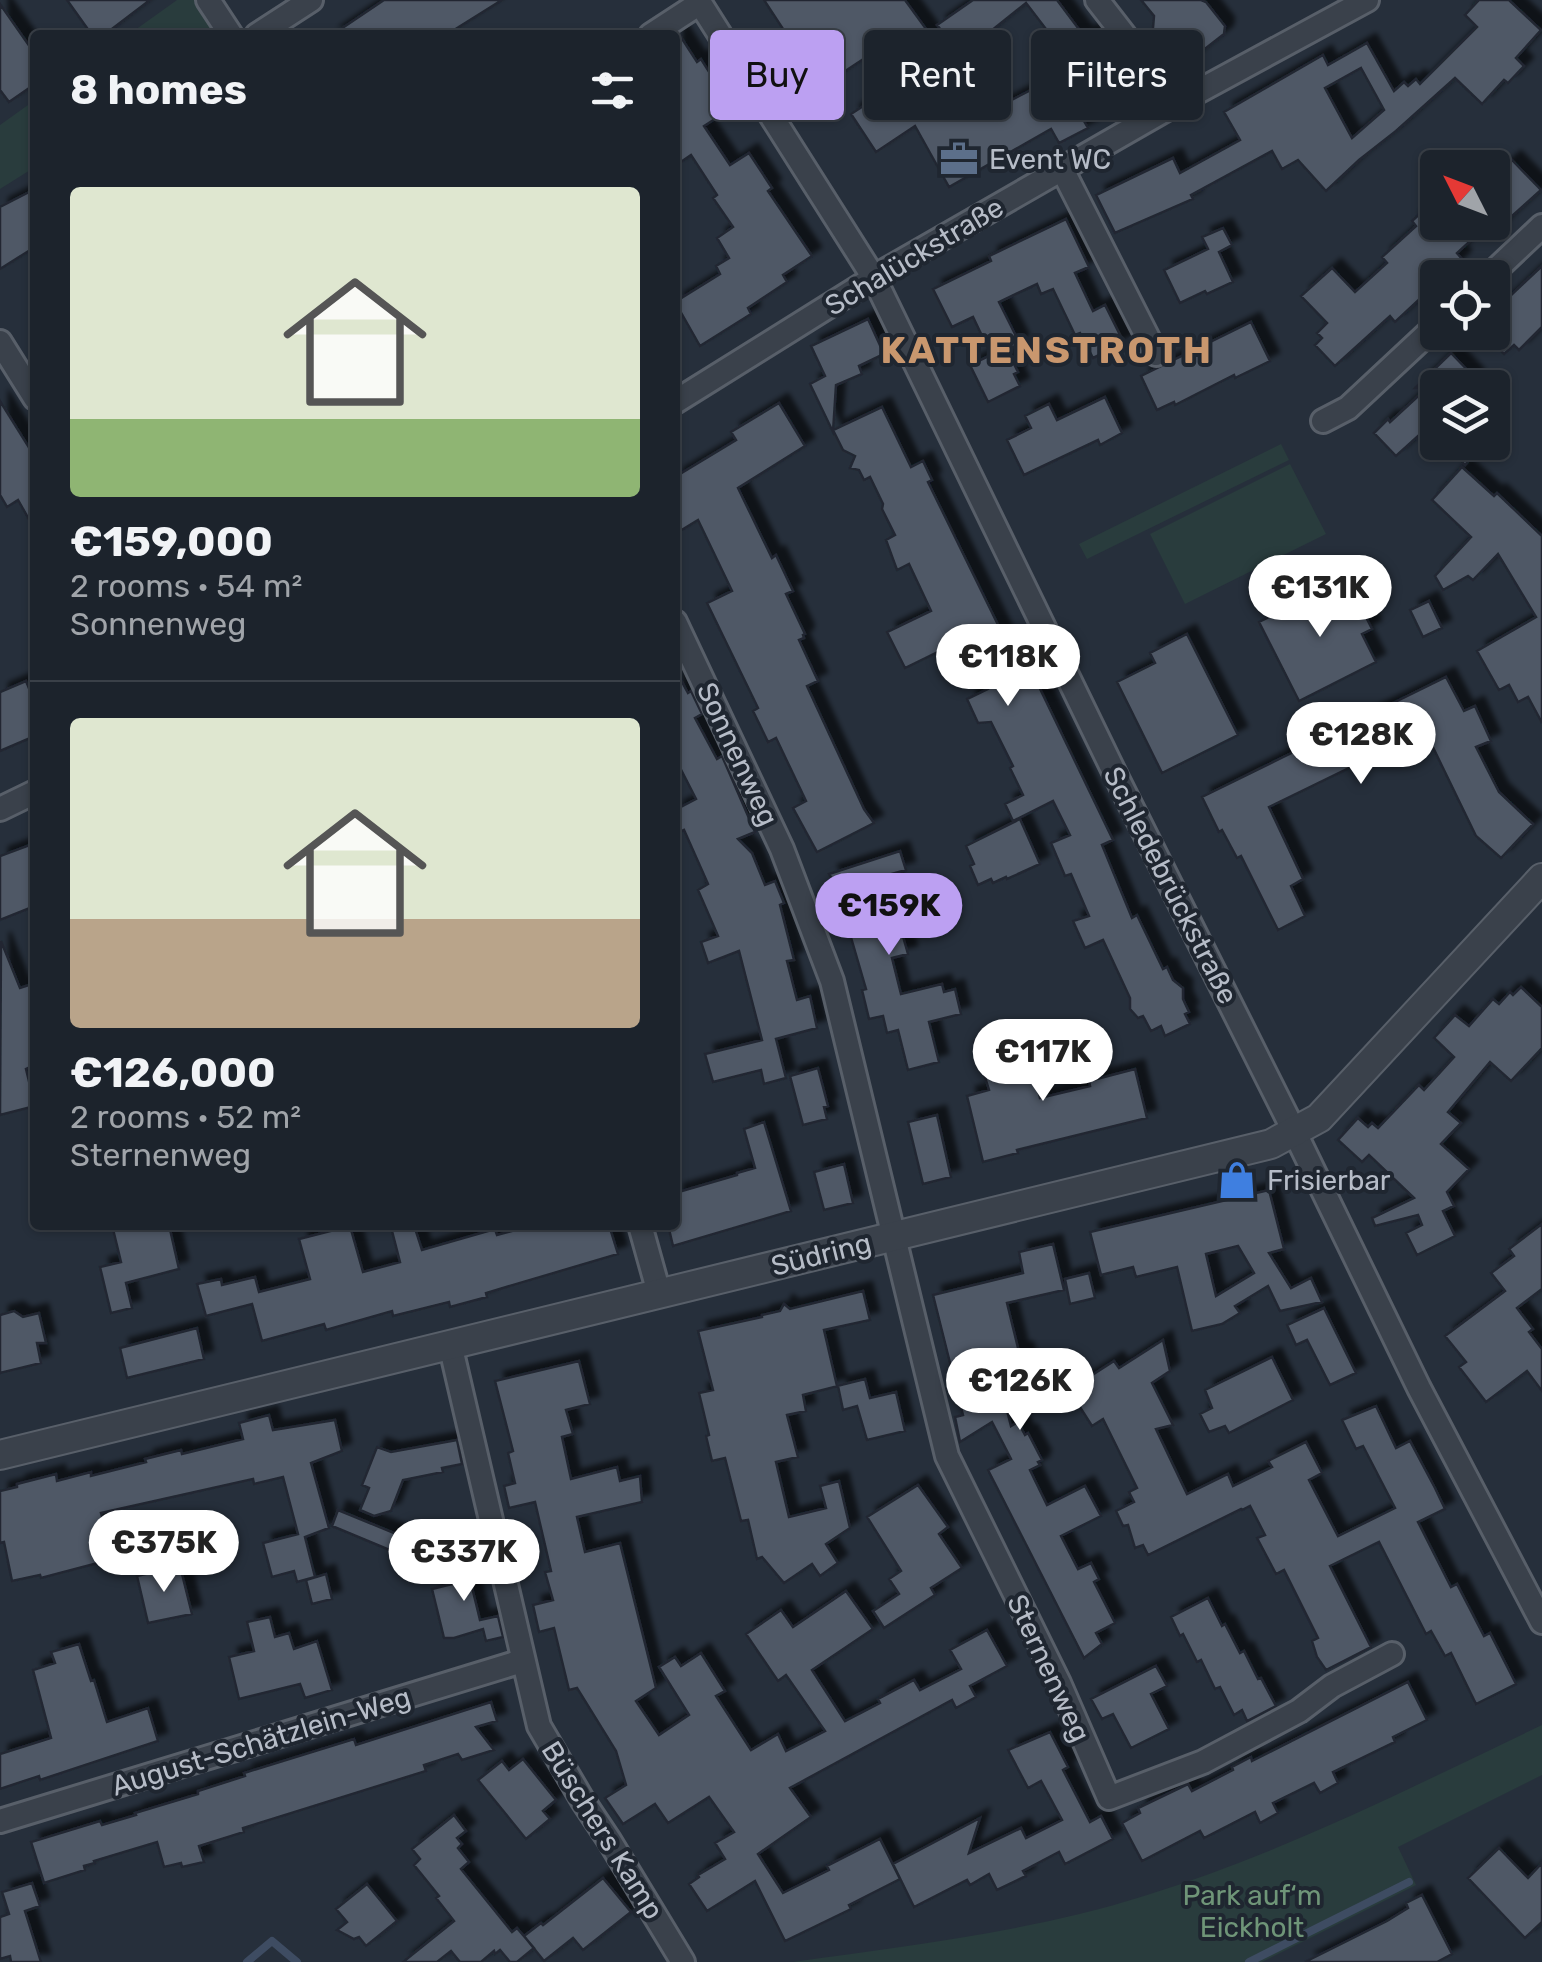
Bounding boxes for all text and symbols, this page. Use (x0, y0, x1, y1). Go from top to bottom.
chip: Buy (710, 30, 844, 120)
chip: Rent (864, 30, 1011, 120)
chip: Filters (1031, 30, 1203, 120)
icon: filters (585, 63, 640, 118)
text: 8 homes (70, 65, 247, 115)
office icon: Event WC (938, 138, 980, 180)
place label: Event WC (989, 143, 1111, 176)
north arrow (1420, 150, 1510, 240)
map controls (1420, 150, 1510, 460)
street label: Schalückstraße (819, 190, 1009, 323)
icon: home (265, 252, 445, 432)
button: locate (1420, 260, 1510, 350)
district label: KATTENSTROTH (880, 327, 1214, 373)
button: layers (1420, 370, 1510, 460)
text: €159,000 (70, 517, 273, 567)
pin: €131K (1250, 555, 1390, 640)
text: 2 rooms · 54 m² (70, 567, 302, 605)
text: €131K (1271, 568, 1369, 606)
text: Sonnenweg (70, 605, 246, 643)
pin: €118K (938, 624, 1078, 709)
text: €118K (958, 637, 1058, 675)
street label: Sonnenweg (690, 677, 785, 831)
pin: €128K (1291, 702, 1431, 787)
text: €128K (1309, 715, 1413, 753)
street label: Schledebrückstraße (1096, 761, 1245, 1009)
icon: home (265, 783, 445, 963)
pin: €159K (819, 873, 959, 958)
text: €159K (837, 886, 941, 924)
pin: €117K (973, 1019, 1113, 1104)
text: €117K (995, 1032, 1091, 1070)
text: €126,000 (70, 1048, 276, 1098)
text: 2 rooms · 52 m² (70, 1098, 301, 1136)
text: Sternenweg (70, 1136, 251, 1174)
shop icon: Frisierbar (1216, 1159, 1258, 1201)
place label: Frisierbar (1267, 1164, 1391, 1197)
street label: Südring (768, 1226, 875, 1283)
pin: €126K (950, 1348, 1090, 1433)
text: €126K (968, 1361, 1072, 1399)
pin: €375K (94, 1510, 234, 1595)
pin: €337K (394, 1519, 534, 1604)
text: €375K (111, 1523, 217, 1561)
text: €337K (411, 1532, 517, 1570)
street label: Sternenweg (1000, 1589, 1097, 1747)
street label: August-Schätzlein-Weg (108, 1680, 415, 1803)
street label: Büschers Kamp (535, 1735, 670, 1925)
park label: Park auf‘m Eickholt (1182, 1879, 1322, 1944)

